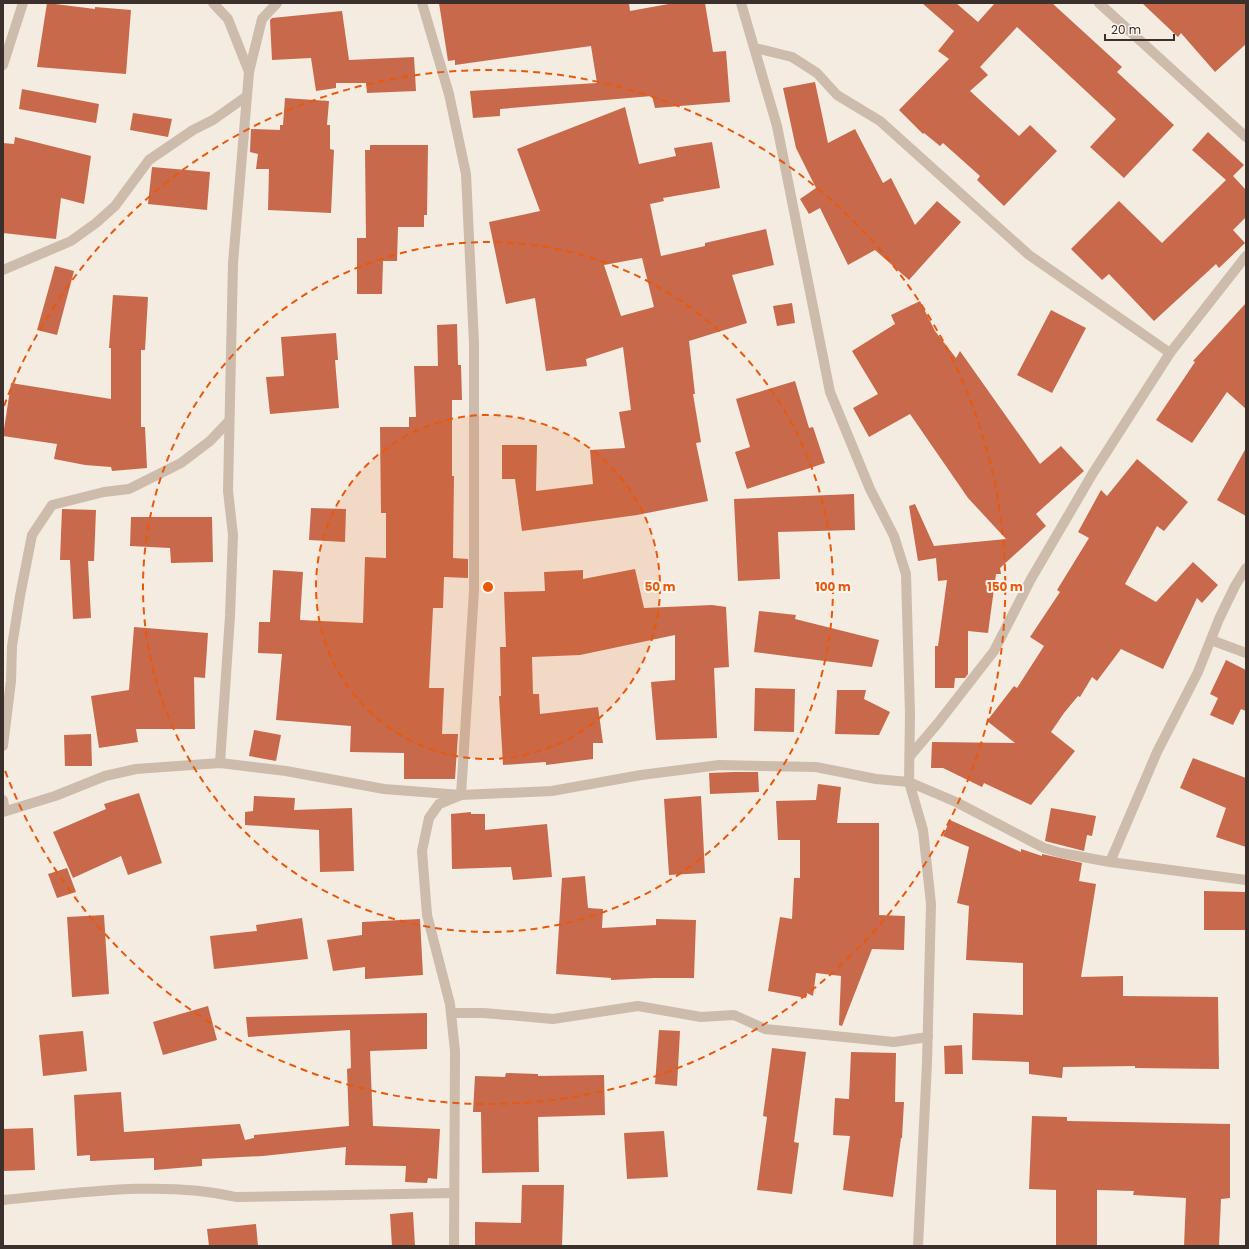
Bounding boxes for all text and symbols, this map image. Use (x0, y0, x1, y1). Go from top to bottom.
scale bar (1105, 16, 1174, 42)
text: 20 m (1111, 21, 1141, 38)
text: 50 m (645, 578, 676, 595)
text: 100 m (815, 578, 851, 595)
text: 150 m (987, 578, 1023, 595)
centre of rings (481, 580, 495, 594)

